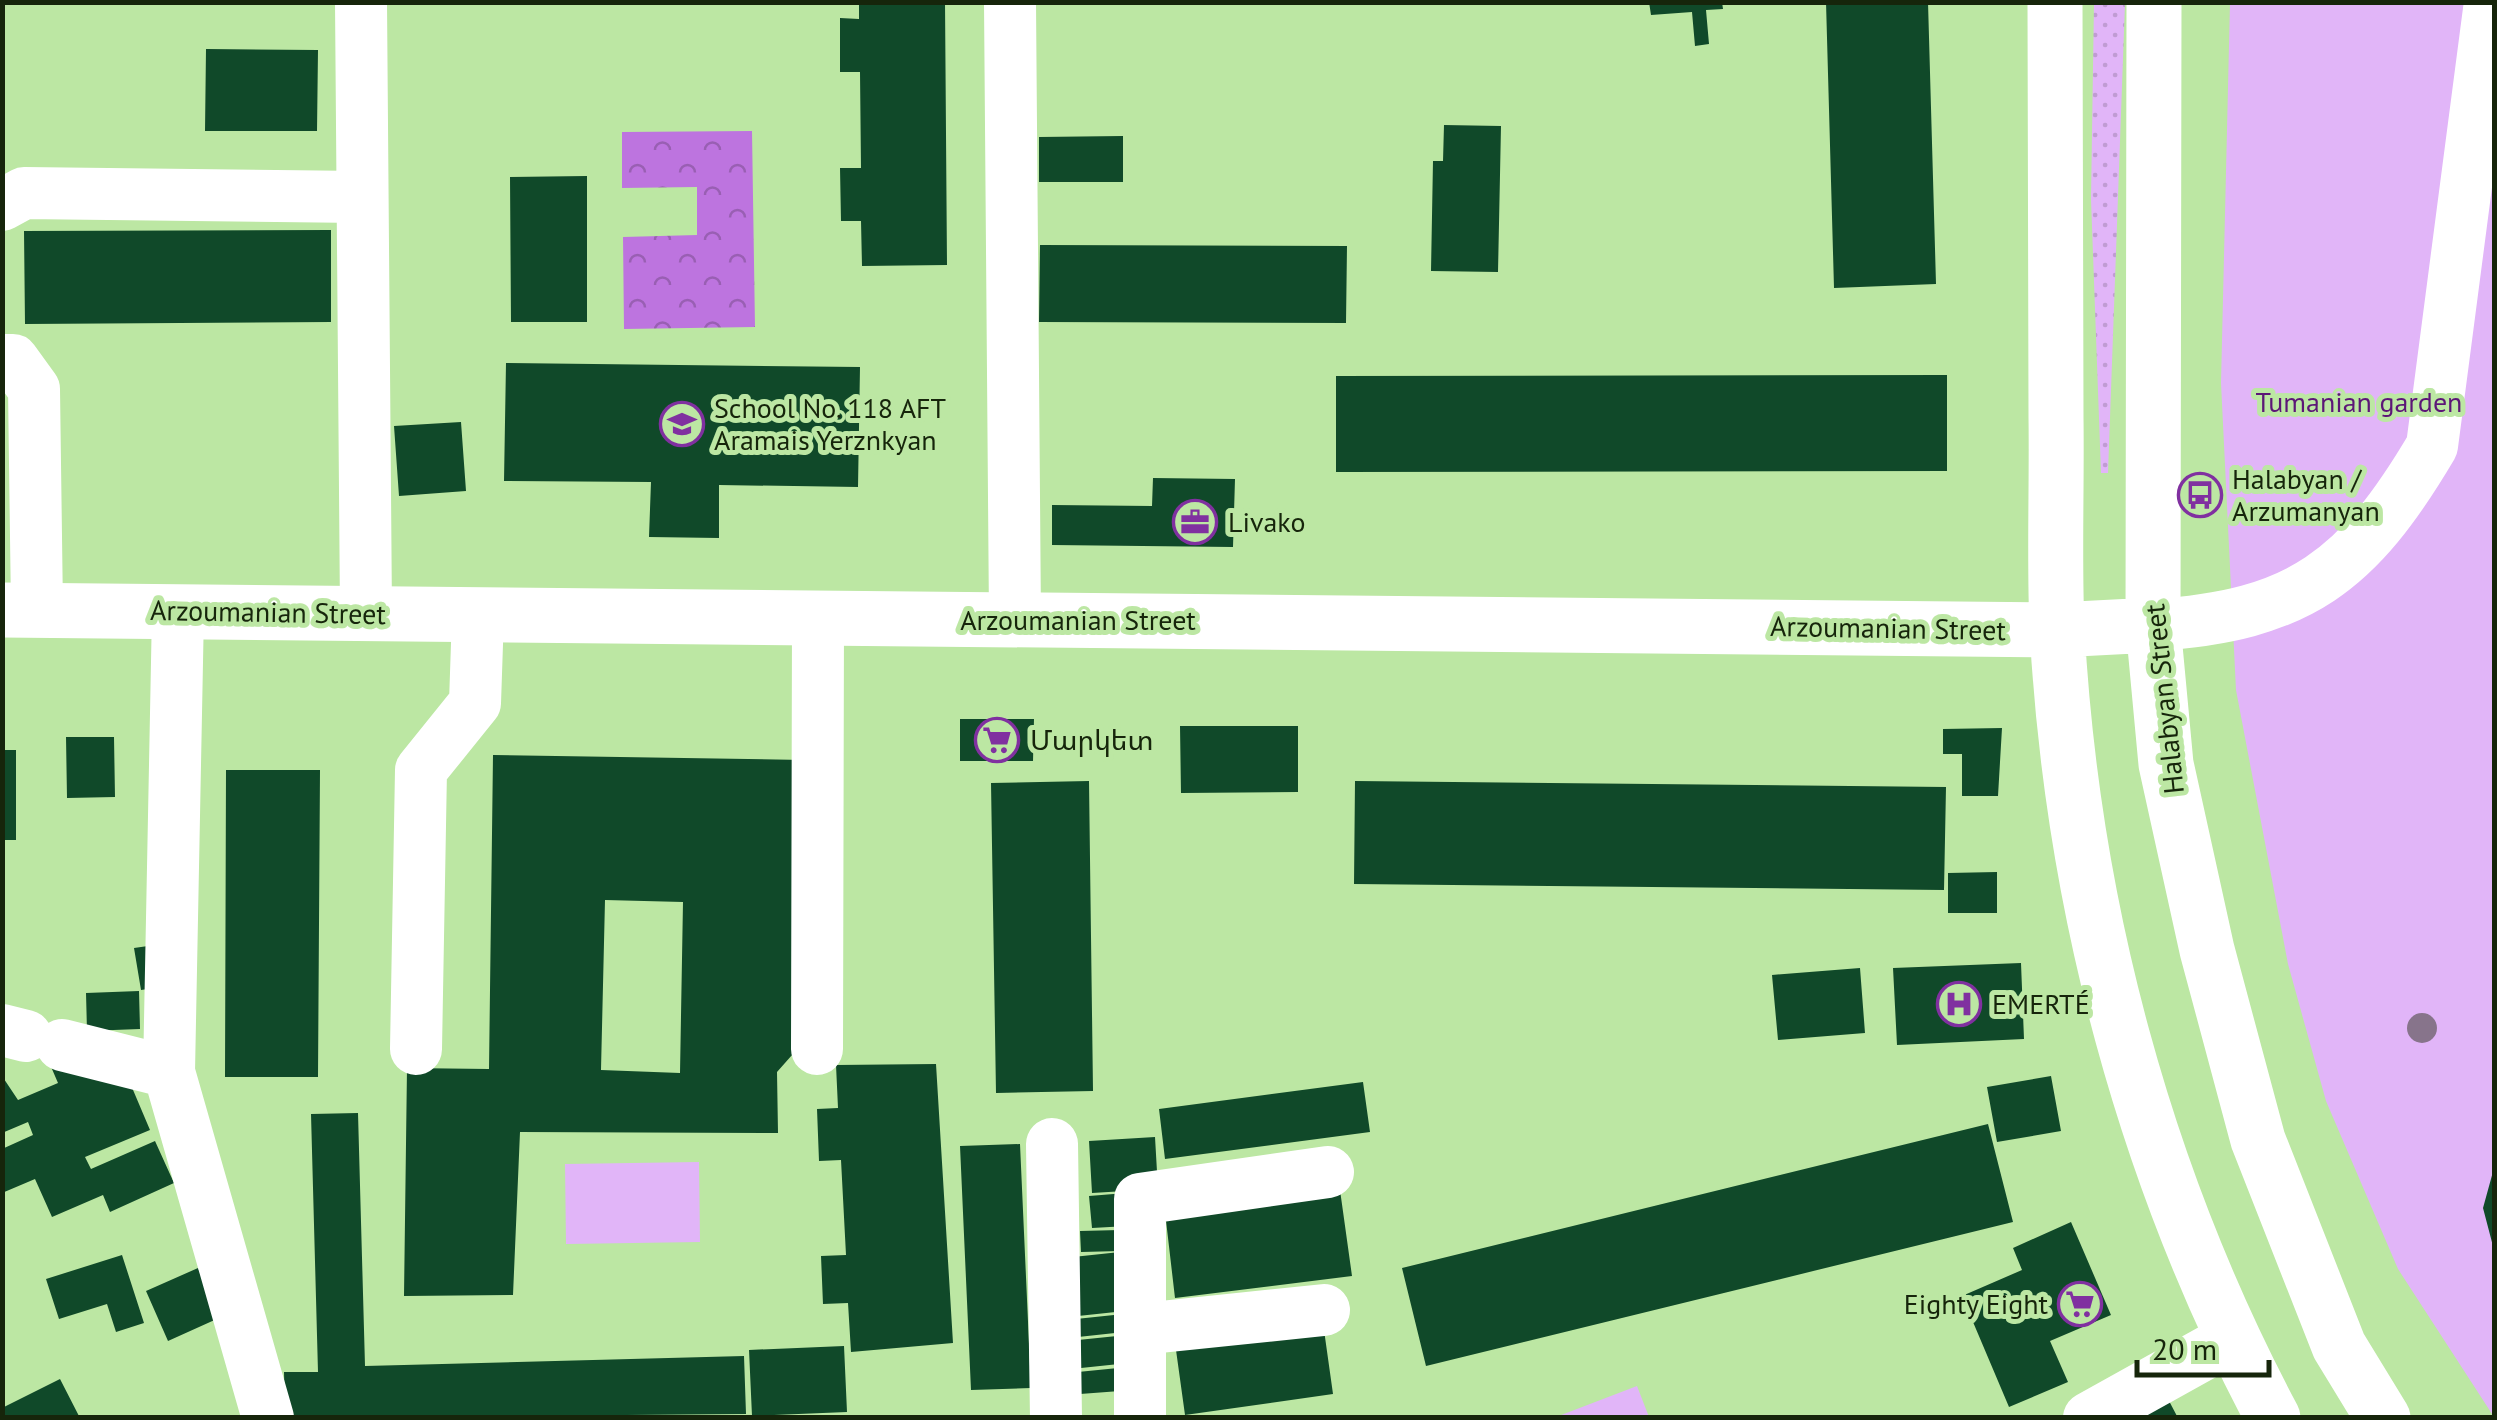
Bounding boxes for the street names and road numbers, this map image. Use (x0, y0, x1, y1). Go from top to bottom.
street label: Arzoumanian Street (150, 591, 387, 632)
street label: Arzoumanian Street (960, 601, 1196, 638)
street label: Halabyan Street (2135, 602, 2192, 796)
street label: Arzoumanian Street (1770, 607, 2007, 648)

